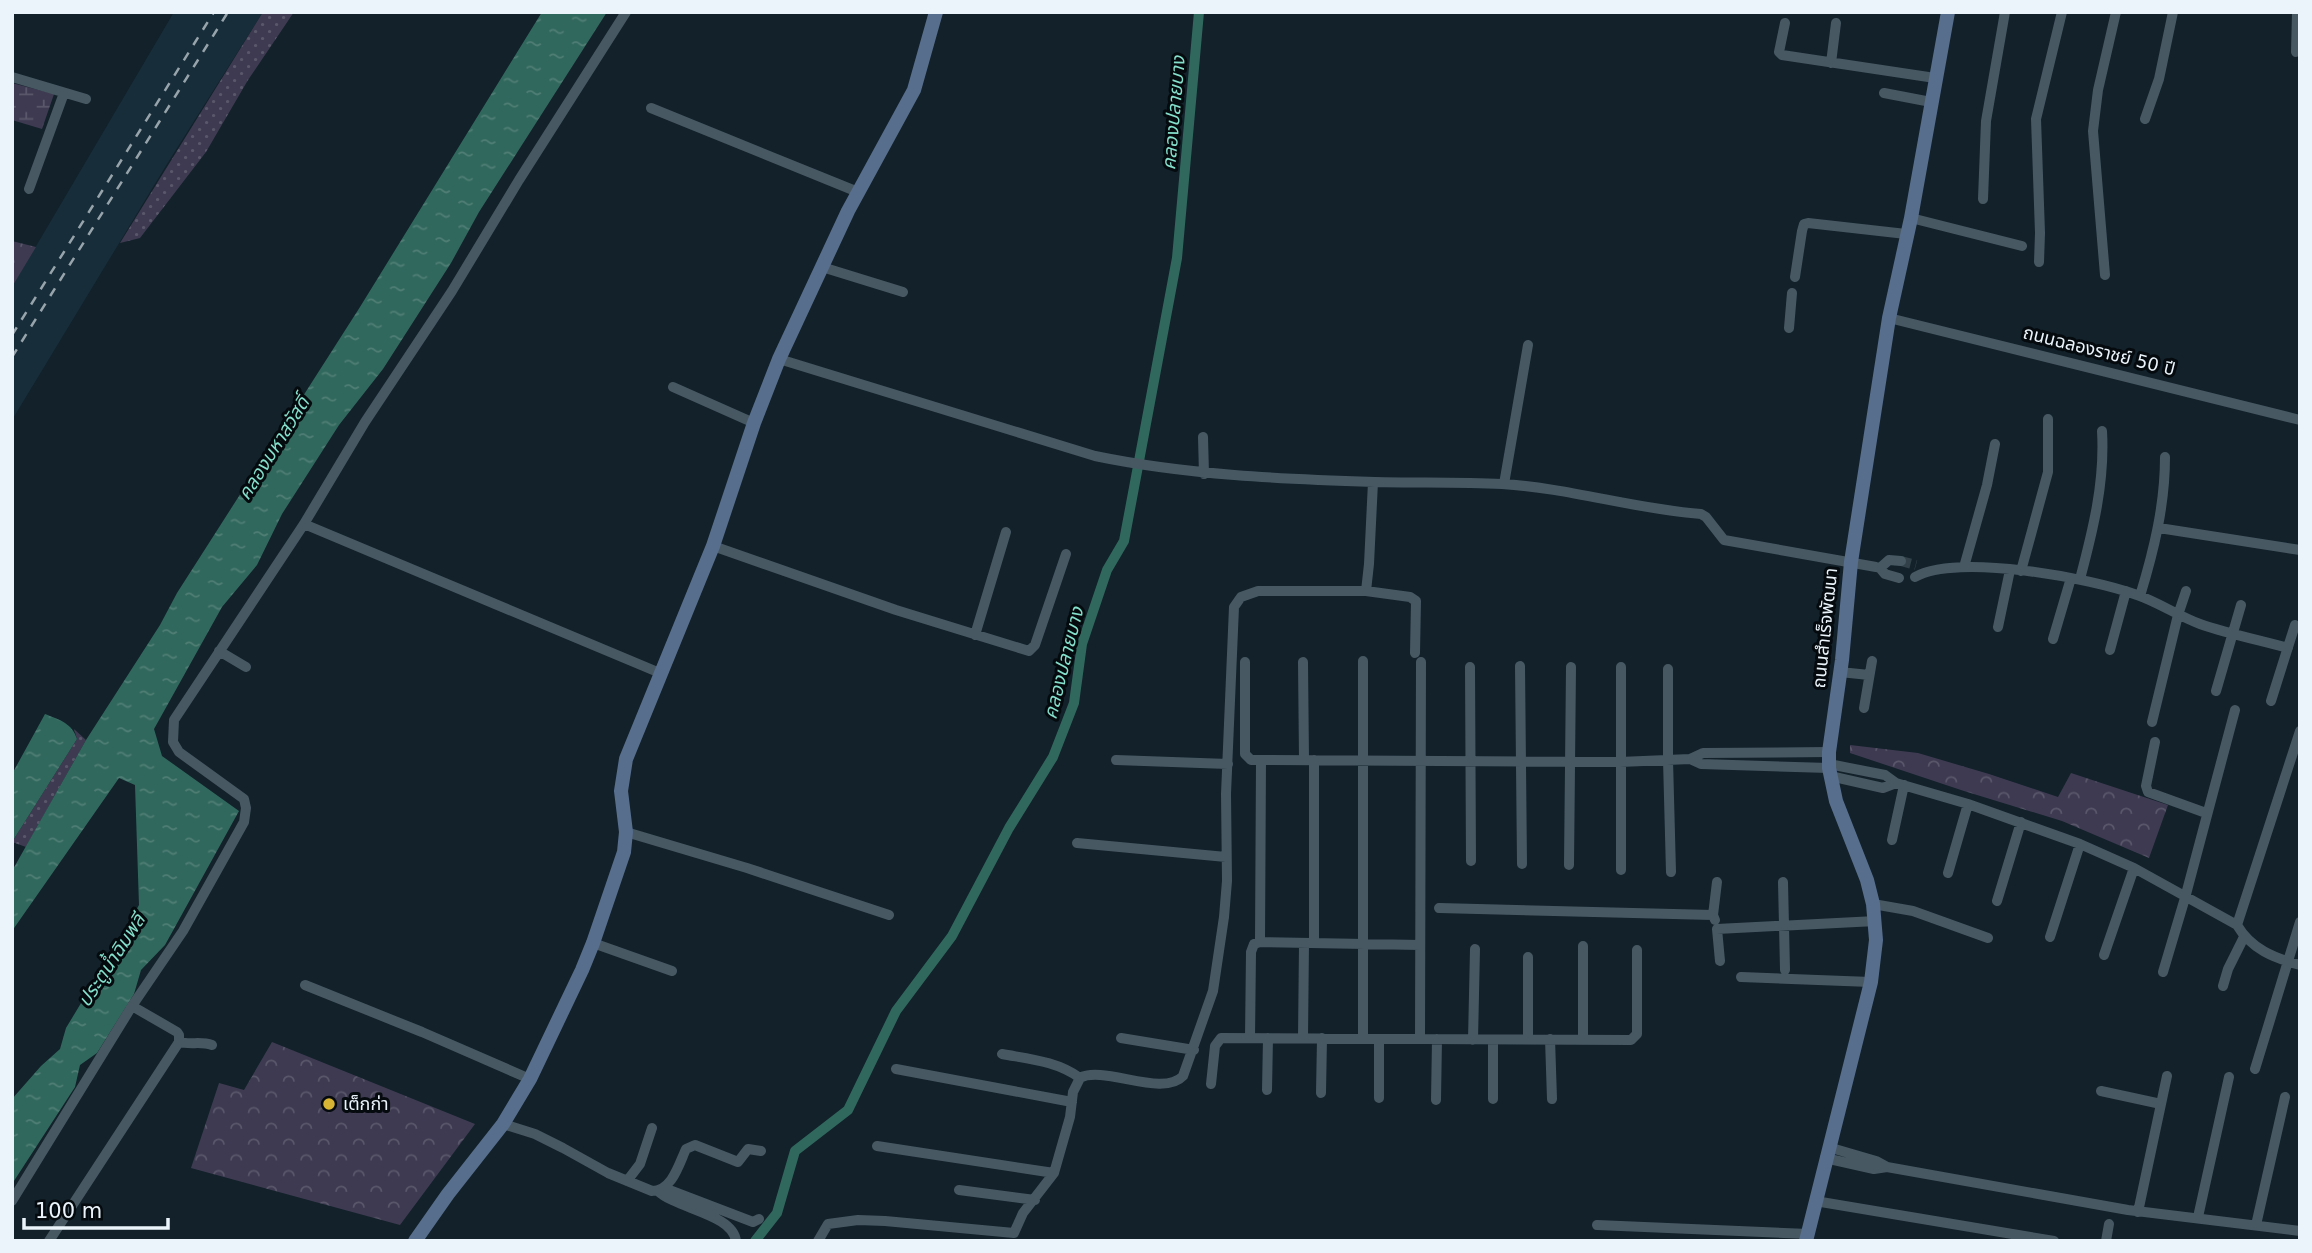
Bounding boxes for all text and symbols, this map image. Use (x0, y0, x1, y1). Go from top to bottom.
water label: คลองปลายบาง (1157, 54, 1189, 171)
street label: ถนนฉลองราชย์ 50 ปี (2021, 321, 2177, 380)
water label: คลองมหาสวัสดิ์ (233, 388, 316, 503)
street label: ถนนสำเร็จพัฒนา (1808, 567, 1841, 689)
water label: คลองปลายบาง (1038, 604, 1088, 721)
water label: ประตูน้ำฉิมพลี (71, 906, 152, 1011)
place label: เต็กก่า (343, 1093, 389, 1114)
marker: เต็กก่า (321, 1096, 337, 1112)
scale bar (24, 1186, 168, 1230)
text: 100 m (35, 1199, 102, 1223)

